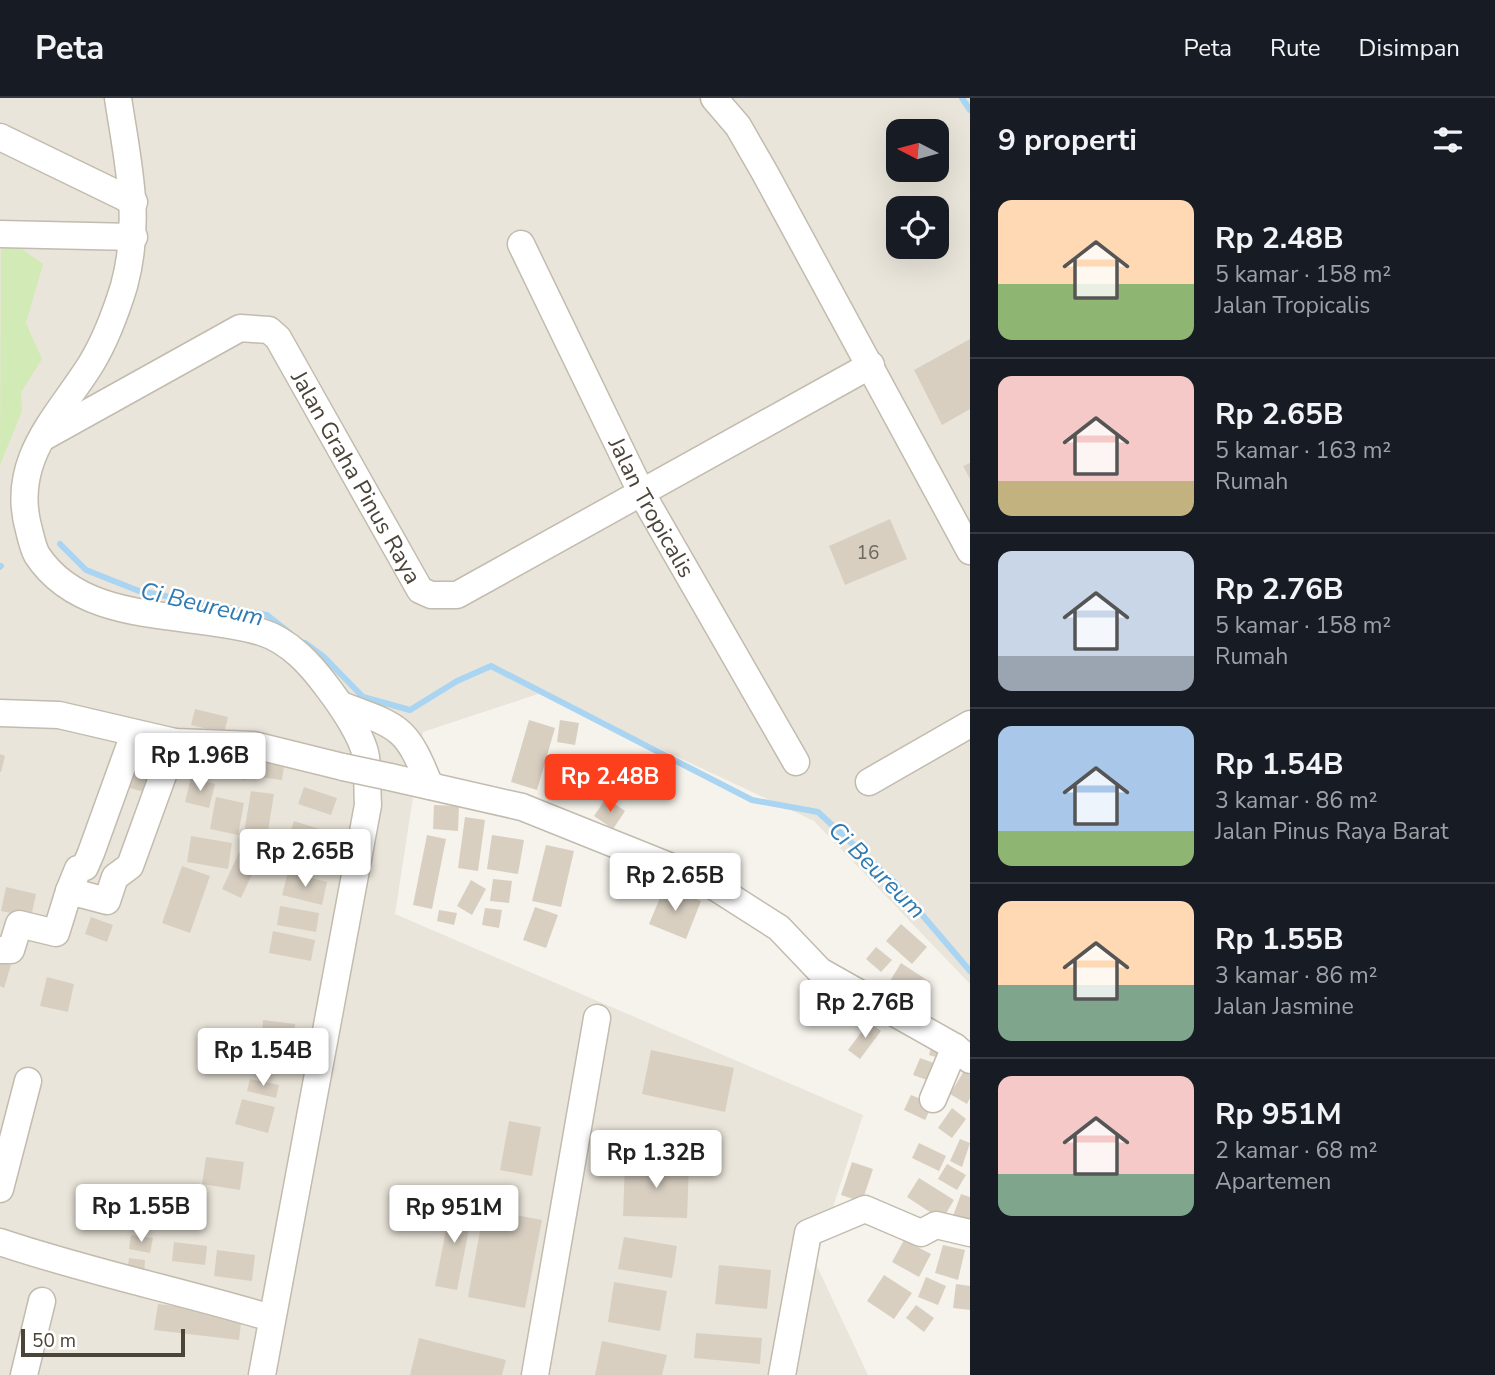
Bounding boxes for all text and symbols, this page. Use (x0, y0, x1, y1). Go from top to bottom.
text: Peta (35, 26, 104, 71)
text: Peta (1183, 32, 1232, 64)
text: Rute (1270, 32, 1321, 64)
text: Disimpan (1359, 32, 1460, 64)
north arrow (886, 119, 948, 182)
map controls (886, 119, 949, 259)
text: 9 properti (998, 120, 1137, 161)
icon: filters (1429, 121, 1467, 159)
button: locate (886, 196, 949, 259)
text: Rp 2.48B (1215, 218, 1344, 259)
icon: home (1054, 228, 1138, 312)
text: 5 kamar · 158 m² (1215, 259, 1391, 290)
text: Jalan Tropicalis (1215, 290, 1370, 321)
street label: Jalan Graha Pinus Raya (283, 364, 428, 589)
text: Rp 2.65B (1215, 394, 1344, 435)
icon: home (1054, 404, 1138, 488)
street label: Jalan Tropicalis (600, 431, 702, 583)
text: 5 kamar · 163 m² (1215, 435, 1391, 466)
text: Rumah (1215, 466, 1288, 497)
house number: 16 (857, 540, 879, 566)
text: Rp 2.76B (1215, 569, 1344, 610)
water label: Ci Beureum (137, 574, 267, 634)
icon: home (1054, 579, 1138, 663)
text: 5 kamar · 158 m² (1215, 610, 1391, 641)
text: Rumah (1215, 641, 1288, 672)
pin: Rp 1.96B (128, 734, 272, 793)
text: Rp 1.96B (151, 740, 249, 771)
text: Rp 1.54B (1215, 744, 1344, 785)
pin: Rp 2.48B (538, 754, 682, 814)
icon: home (1054, 754, 1138, 838)
text: Rp 2.48B (561, 761, 659, 792)
text: 3 kamar · 86 m² (1215, 785, 1377, 816)
water label: Ci Beureum (821, 814, 933, 926)
text: Jalan Pinus Raya Barat (1215, 816, 1449, 847)
pin: Rp 2.65B (233, 830, 377, 889)
text: Rp 2.65B (256, 836, 354, 867)
pin: Rp 2.65B (603, 854, 747, 913)
text: Rp 2.65B (626, 860, 724, 891)
text: Rp 1.55B (1215, 919, 1344, 960)
icon: home (1054, 929, 1138, 1013)
text: 3 kamar · 86 m² (1215, 960, 1377, 991)
pin: Rp 2.76B (793, 981, 937, 1040)
text: Rp 2.76B (816, 987, 914, 1018)
text: Jalan Jasmine (1215, 991, 1354, 1022)
pin: Rp 1.54B (191, 1028, 335, 1088)
text: Rp 1.54B (214, 1035, 312, 1066)
text: Rp 951M (1215, 1094, 1342, 1135)
icon: home (1054, 1104, 1138, 1188)
pin: Rp 1.32B (584, 1130, 728, 1190)
text: 2 kamar · 68 m² (1215, 1135, 1377, 1166)
text: Rp 1.32B (607, 1137, 705, 1168)
text: Apartemen (1215, 1166, 1331, 1197)
pin: Rp 1.55B (69, 1184, 213, 1244)
pin: Rp 951M (389, 1186, 519, 1245)
text: Rp 1.55B (92, 1191, 190, 1222)
text: Rp 951M (405, 1192, 503, 1223)
scale bar (21, 1326, 186, 1358)
text: 50 m (32, 1328, 76, 1354)

